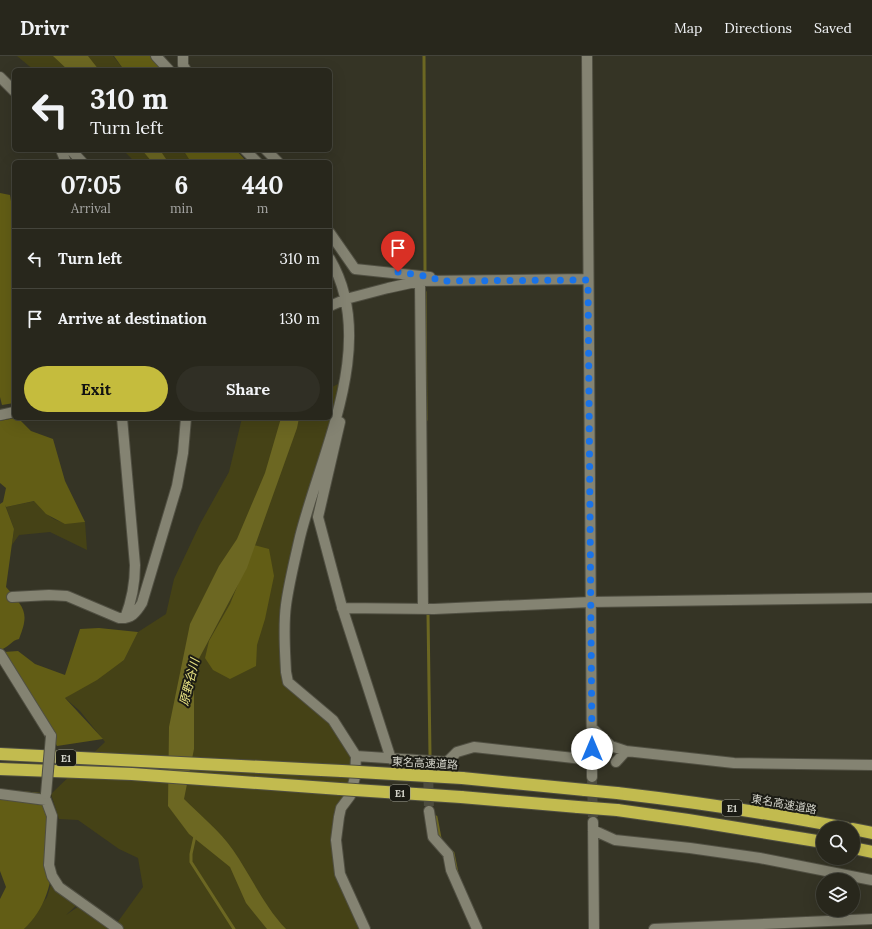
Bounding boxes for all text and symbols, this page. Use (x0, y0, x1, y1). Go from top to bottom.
text: Drivr (20, 16, 69, 40)
text: Map (674, 19, 702, 37)
text: Directions (724, 19, 792, 37)
text: Saved (814, 19, 852, 37)
text: 310 m (90, 81, 168, 117)
icon: left (24, 84, 76, 136)
text: Turn left (90, 116, 163, 139)
text: 07:05 (61, 170, 121, 201)
text: 6 (175, 170, 188, 201)
text: 440 (242, 170, 283, 201)
text: Arrival (71, 200, 111, 217)
text: min (170, 200, 193, 217)
text: m (257, 200, 268, 217)
pin (381, 231, 415, 272)
icon: arrive (387, 237, 409, 259)
icon: left (24, 248, 46, 270)
text: Turn left (58, 249, 122, 268)
text: 310 m (280, 249, 320, 268)
icon: arrive (24, 308, 46, 330)
text: Arrive at destination (58, 309, 207, 328)
text: 130 m (280, 309, 320, 328)
button: Exit (24, 366, 168, 412)
button: Share (176, 366, 320, 412)
water label: 原野谷川 (176, 655, 203, 707)
position arrow (571, 728, 613, 770)
road number: E1 (56, 750, 76, 766)
street label: 東名高速道路 (392, 754, 458, 772)
road number: E1 (390, 785, 410, 801)
street label: 東名高速道路 (750, 791, 818, 817)
road number: E1 (722, 800, 742, 816)
map controls (816, 821, 860, 917)
button: search (816, 821, 860, 865)
button: layers (816, 873, 860, 917)

